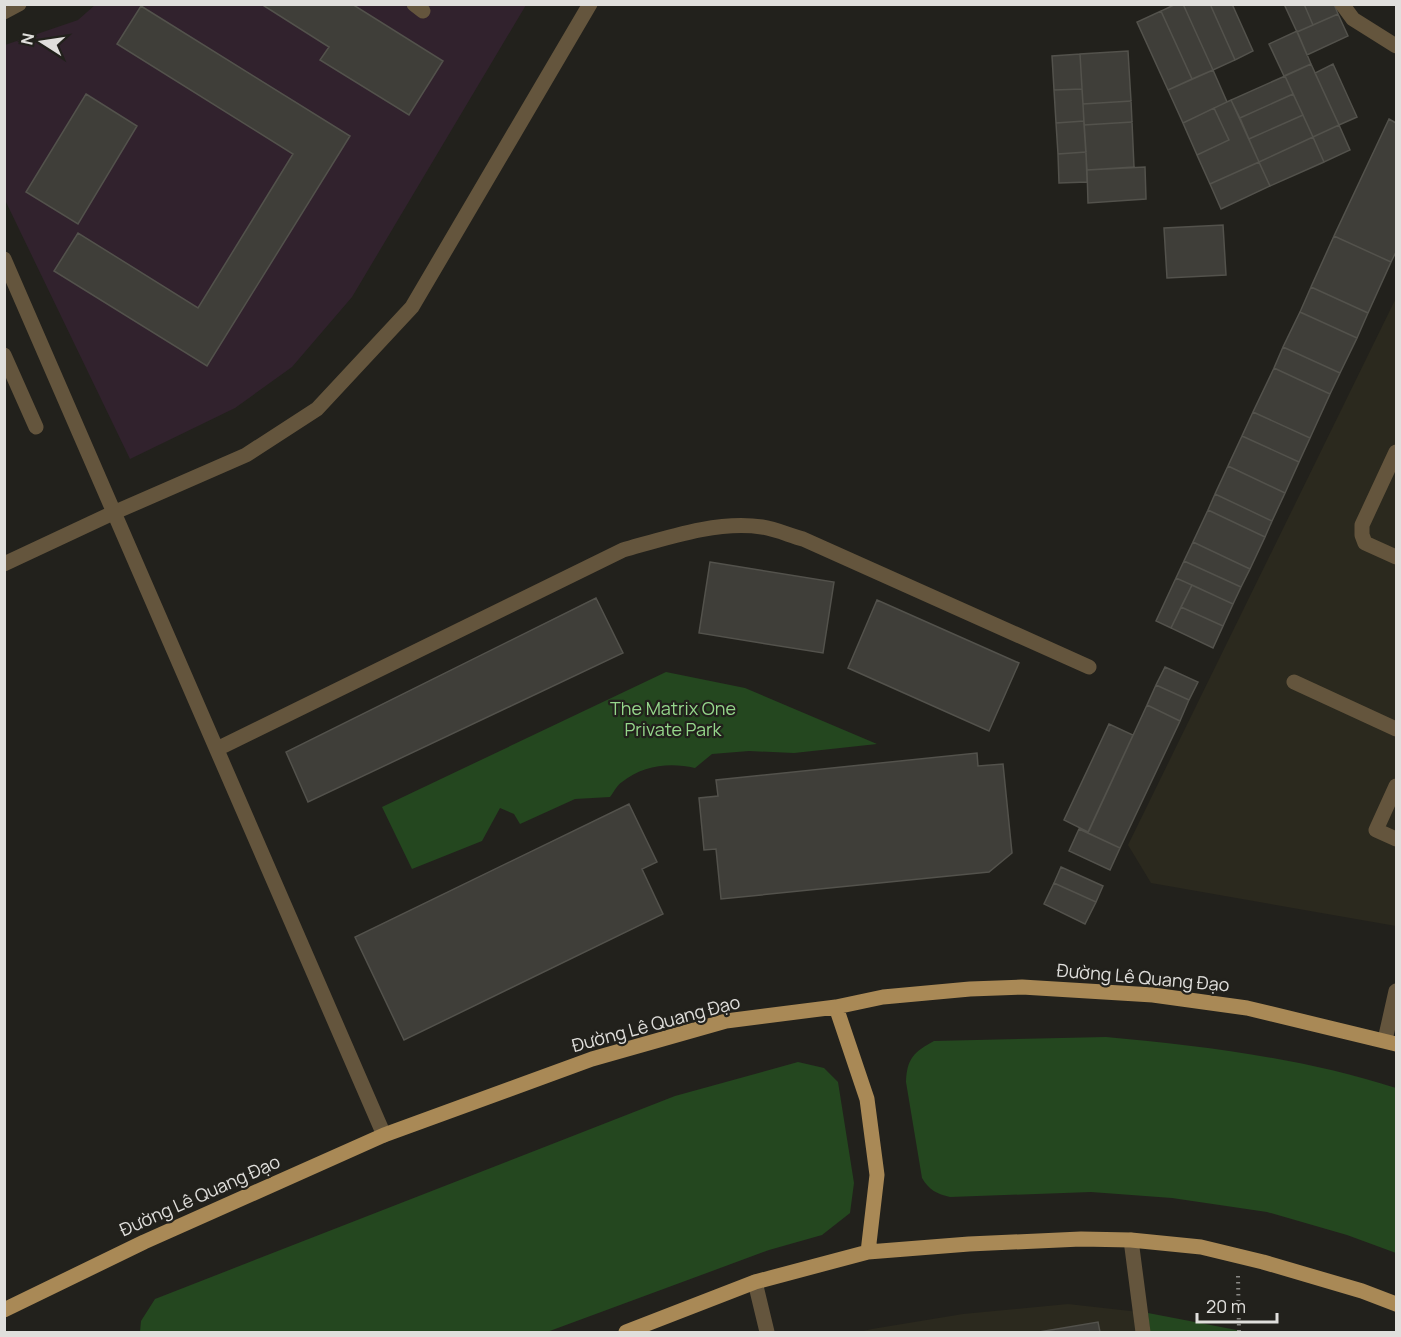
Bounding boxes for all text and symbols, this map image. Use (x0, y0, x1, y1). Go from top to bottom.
north arrow (12, 12, 72, 72)
text: N (15, 31, 39, 47)
park label: The Matrix One Private Park (610, 696, 736, 741)
street label: Đường Lê Quang Đạo (1056, 958, 1230, 997)
street label: Đường Lê Quang Đạo (569, 989, 742, 1057)
street label: Đường Lê Quang Đạo (116, 1149, 284, 1241)
scale bar (1197, 1286, 1276, 1324)
text: 20 m (1206, 1294, 1246, 1318)

